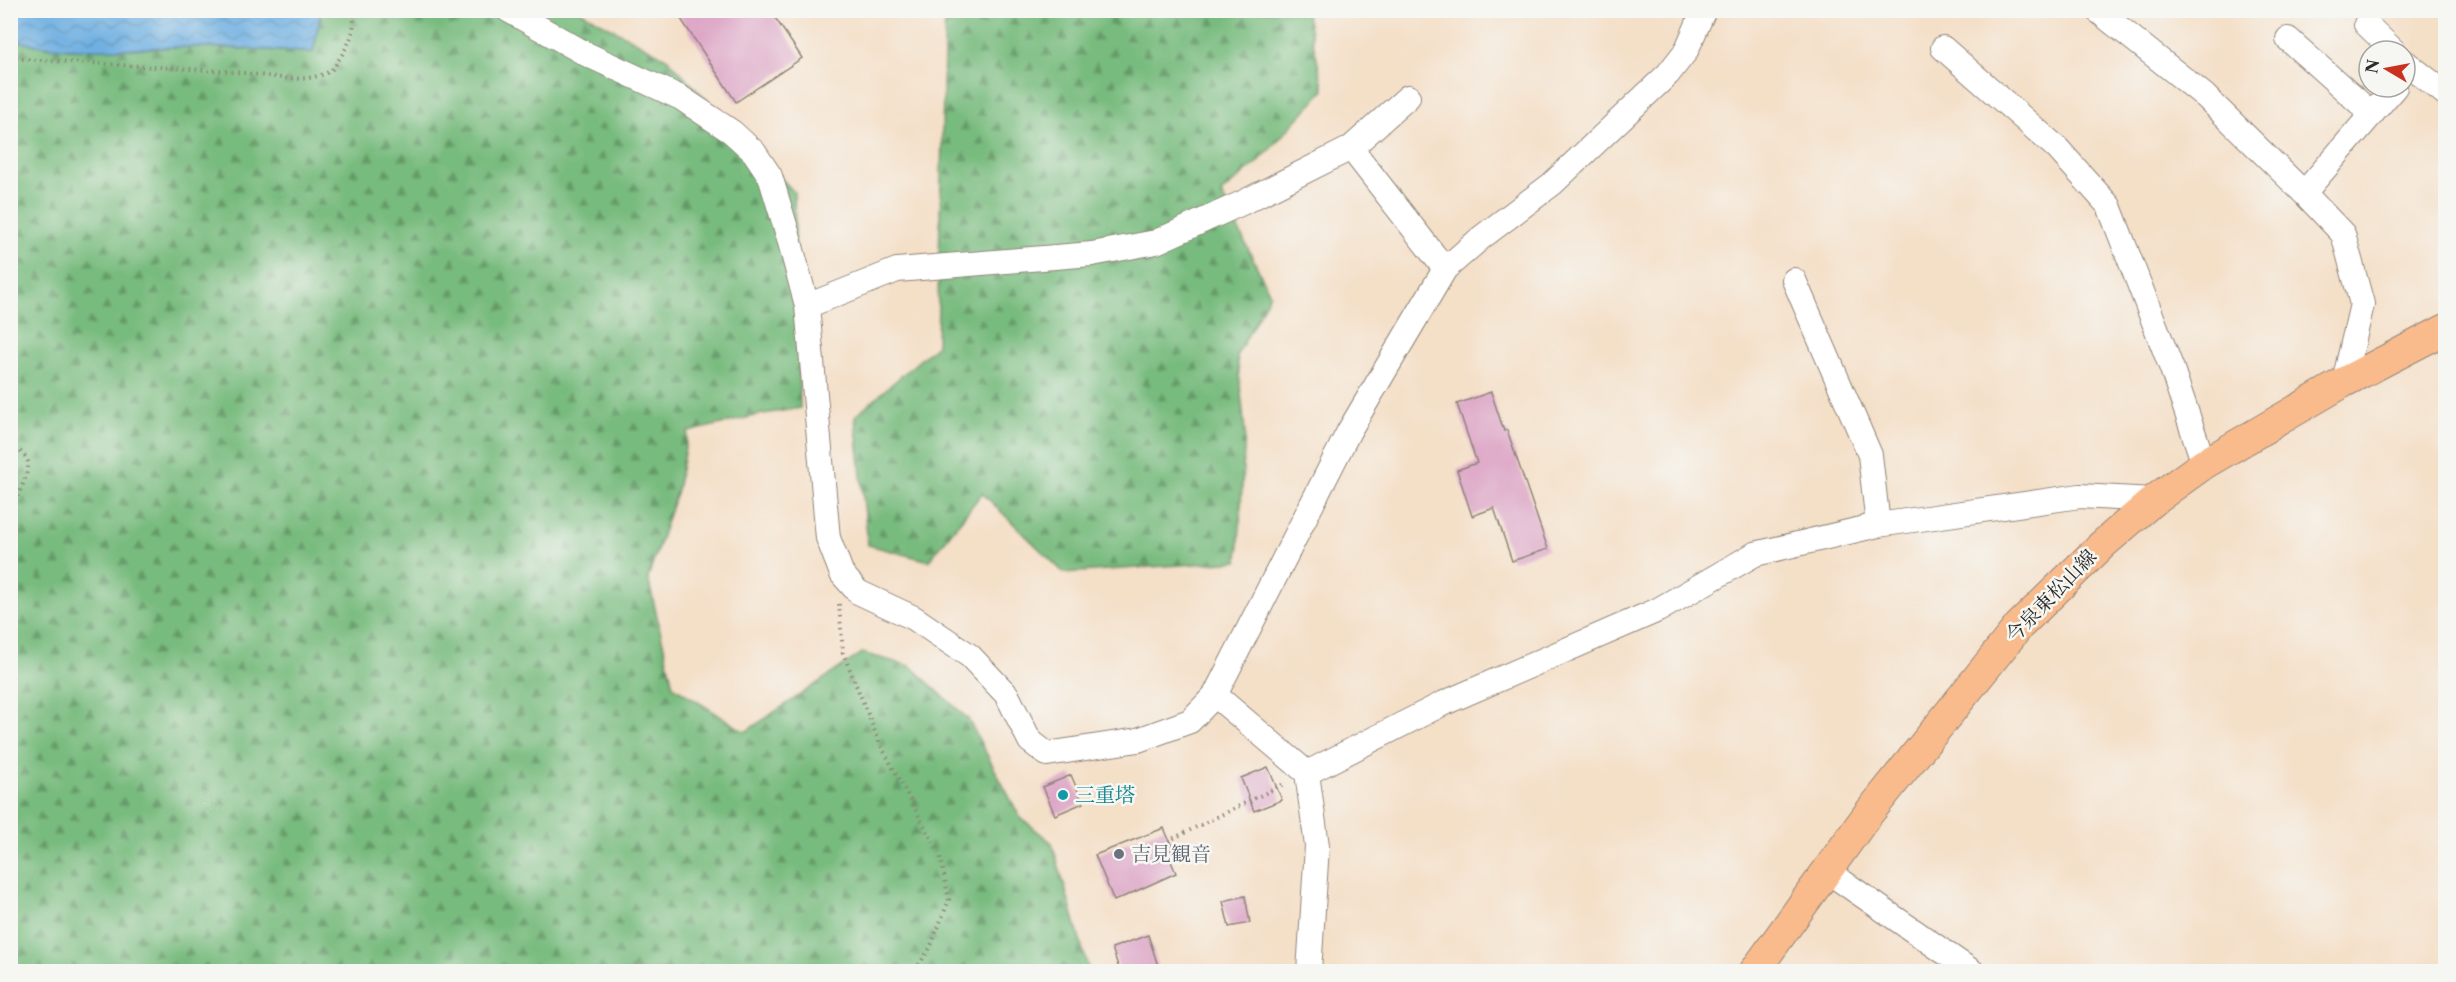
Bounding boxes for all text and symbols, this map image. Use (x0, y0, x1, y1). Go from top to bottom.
north arrow (2357, 39, 2417, 99)
text: N (2361, 58, 2383, 75)
street label: 今泉東松山線 (2001, 545, 2101, 647)
place label: 三重塔 (1075, 783, 1135, 807)
marker: 三重塔 (1056, 788, 1070, 802)
place label: 吉見観音 (1131, 842, 1211, 866)
marker: 吉見観音 (1112, 847, 1126, 861)

